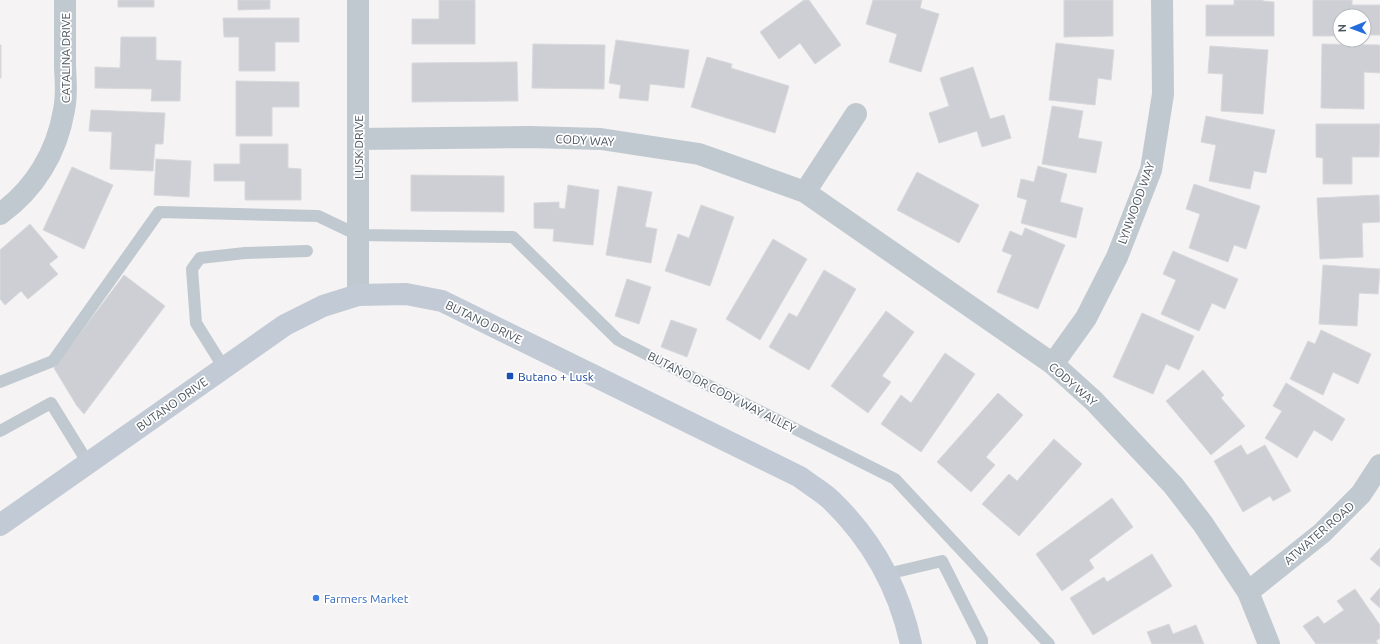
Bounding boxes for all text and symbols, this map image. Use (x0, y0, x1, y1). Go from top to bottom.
north arrow (1332, 8, 1372, 48)
street label: CATALINA DRIVE (59, 13, 72, 103)
text: N (1336, 24, 1348, 32)
street label: LUSK DRIVE (352, 115, 365, 179)
street label: CODY WAY (555, 132, 615, 148)
street label: LYNWOOD WAY (1115, 160, 1157, 246)
street label: BUTANO DRIVE (444, 298, 525, 346)
street label: BUTANO DR CODY WAY ALLEY (646, 349, 798, 435)
street label: CODY WAY (1046, 360, 1100, 408)
place label: Butano + Lusk (518, 370, 594, 383)
marker: Butano + Lusk (505, 371, 515, 381)
street label: BUTANO DRIVE (134, 375, 210, 433)
street label: ATWATER ROAD (1281, 499, 1357, 567)
place label: Farmers Market (324, 592, 409, 605)
marker: Farmers Market (311, 593, 321, 603)

